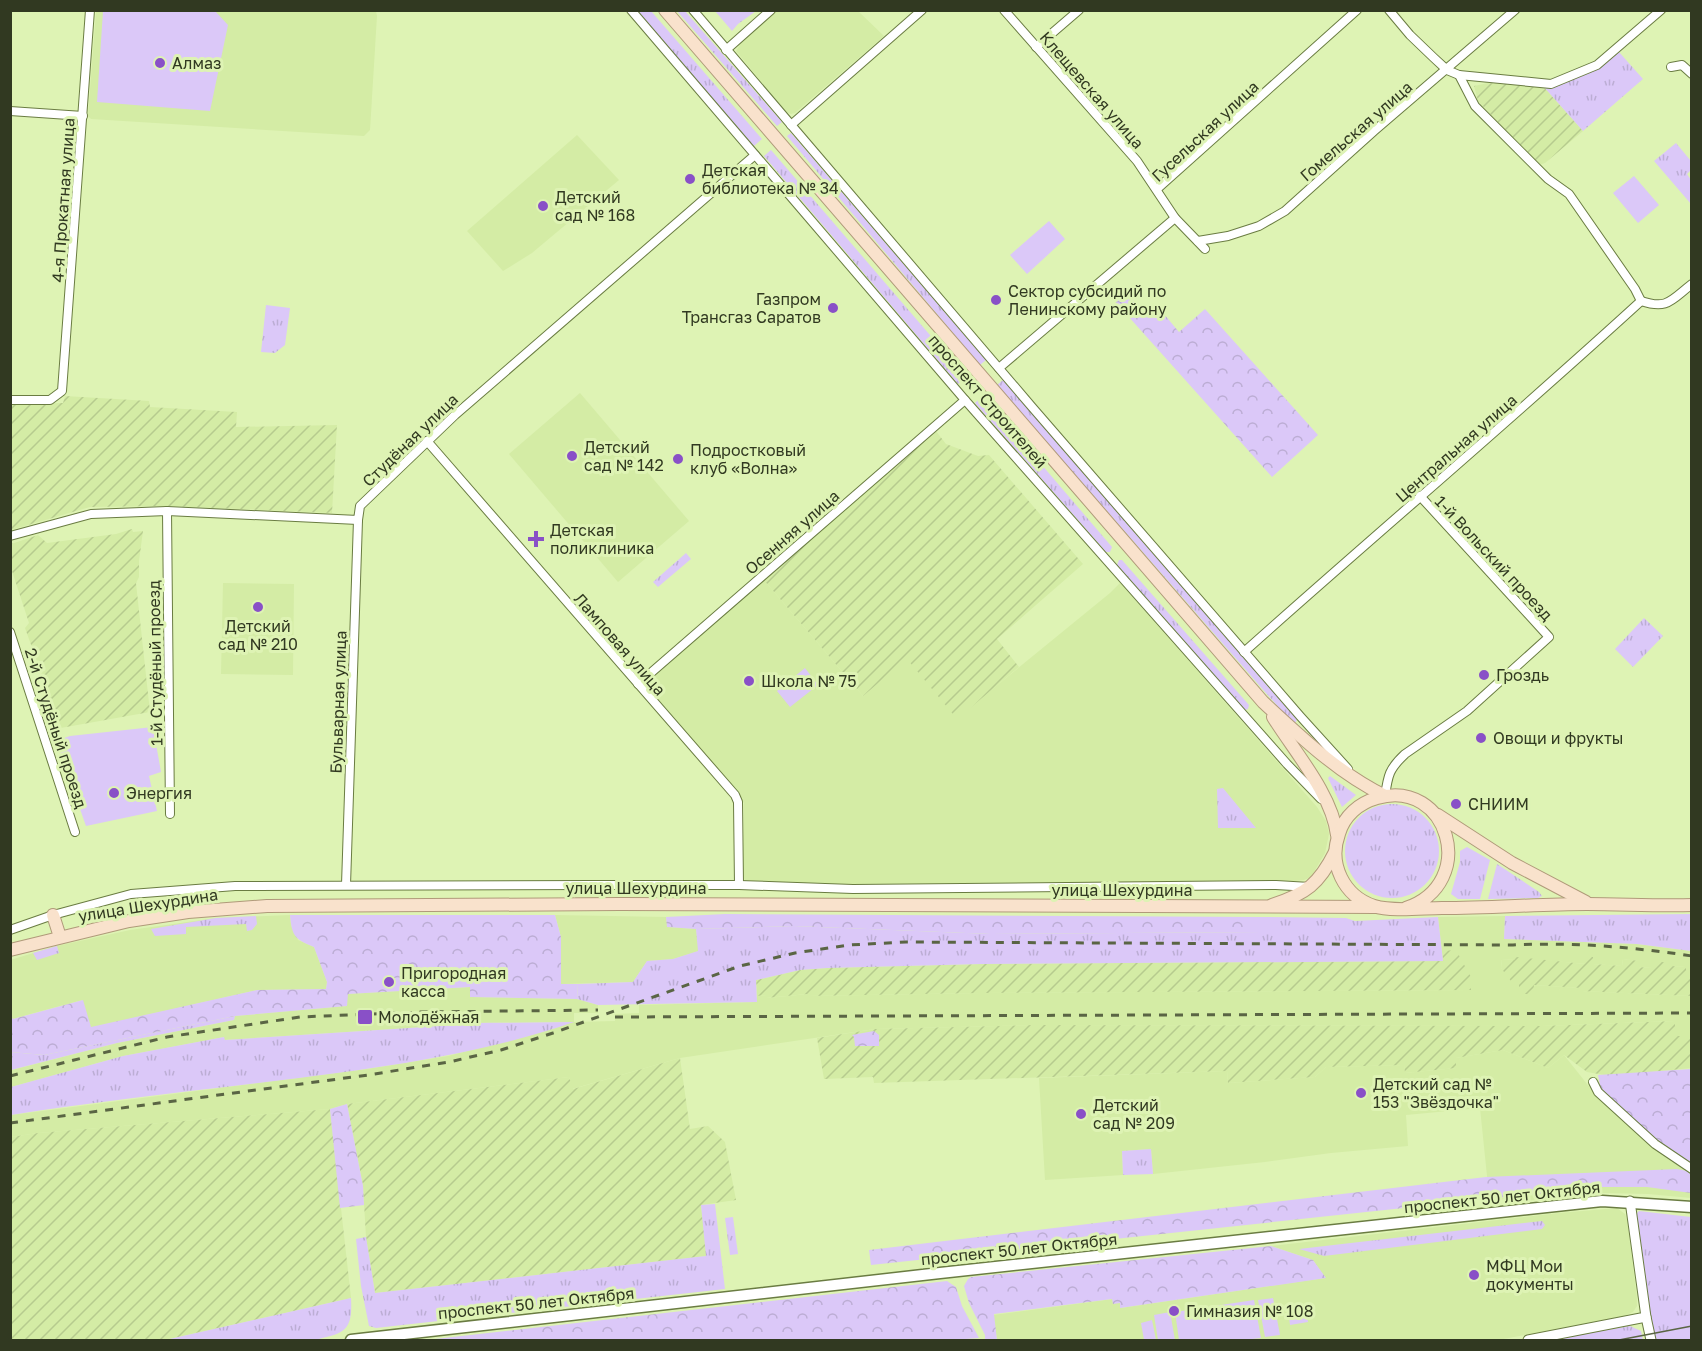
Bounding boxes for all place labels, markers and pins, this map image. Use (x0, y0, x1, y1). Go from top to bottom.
place label: Алмаз (172, 53, 221, 73)
marker: Алмаз (153, 56, 167, 70)
place label: Детская библиотека № 34 (702, 160, 839, 198)
marker: Детская библиотека № 34 (683, 172, 697, 186)
place label: Детский сад № 168 (555, 187, 635, 225)
marker: Детский сад № 168 (536, 199, 550, 213)
place label: Сектор субсидий по Ленинскому району (1008, 281, 1167, 319)
place label: Газпром Трансгаз Саратов (682, 289, 821, 327)
marker: Сектор субсидий по Ленинскому району (989, 293, 1003, 307)
marker: Газпром Трансгаз Саратов (826, 301, 840, 315)
place label: Детский сад № 142 (584, 437, 664, 475)
place label: Подростковый клуб «Волна» (690, 440, 806, 478)
marker: Детский сад № 142 (565, 449, 579, 463)
marker: Подростковый клуб «Волна» (671, 452, 685, 466)
place label: Детская поликлиника (550, 520, 654, 558)
marker: Детская поликлиника (527, 530, 545, 548)
marker: Детский сад № 210 (251, 600, 265, 614)
place label: Детский сад № 210 (218, 616, 298, 654)
place label: Гроздь (1496, 665, 1549, 685)
marker: Гроздь (1477, 668, 1491, 682)
place label: Школа № 75 (761, 671, 857, 691)
marker: Школа № 75 (742, 674, 756, 688)
place label: Овощи и фрукты (1493, 728, 1623, 748)
marker: Овощи и фрукты (1474, 731, 1488, 745)
place label: Энергия (126, 783, 192, 803)
marker: Энергия (107, 786, 121, 800)
place label: СНИИМ (1468, 794, 1529, 814)
marker: СНИИМ (1449, 797, 1463, 811)
place label: Пригородная касса (401, 963, 506, 1001)
marker: Пригородная касса (382, 975, 396, 989)
place label: Молодёжная (378, 1007, 479, 1027)
marker: Молодёжная (356, 1008, 374, 1026)
place label: Детский сад № 153 "Звёздочка" (1373, 1074, 1499, 1112)
marker: Детский сад № 153 "Звёздочка" (1354, 1086, 1368, 1100)
place label: Детский сад № 209 (1093, 1095, 1175, 1133)
marker: Детский сад № 209 (1074, 1107, 1088, 1121)
place label: МФЦ Мои документы (1486, 1256, 1574, 1294)
marker: МФЦ Мои документы (1467, 1268, 1481, 1282)
place label: Гимназия № 108 (1186, 1301, 1314, 1321)
marker: Гимназия № 108 (1167, 1304, 1181, 1318)

